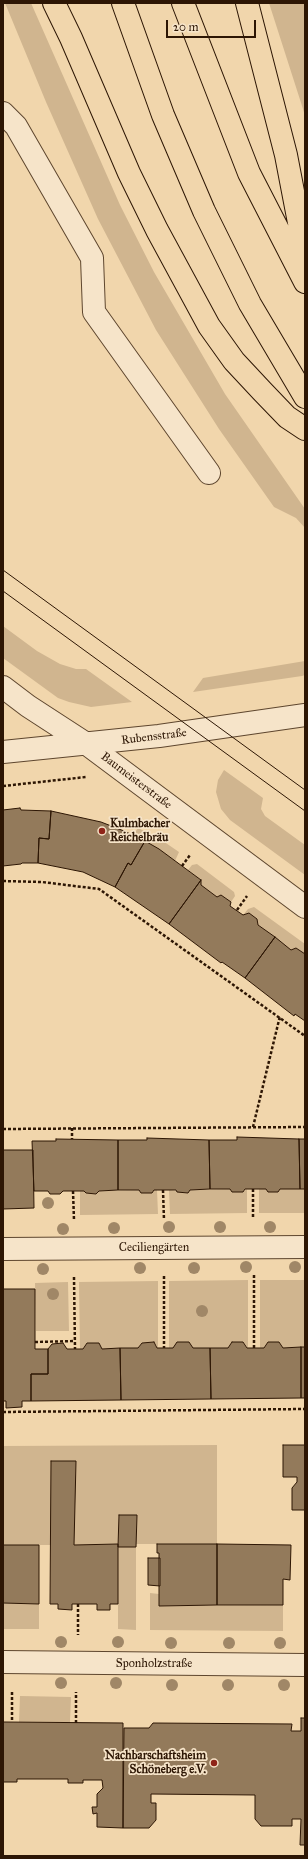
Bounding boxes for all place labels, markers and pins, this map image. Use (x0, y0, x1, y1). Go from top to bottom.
place label: Kulmbacher Reichelbräu (110, 817, 170, 845)
marker: Kulmbacher Reichelbräu (97, 826, 107, 836)
place label: Nachbarschaftsheim Schöneberg e.V. (105, 1749, 206, 1777)
marker: Nachbarschaftsheim Schöneberg e.V. (209, 1758, 219, 1768)

